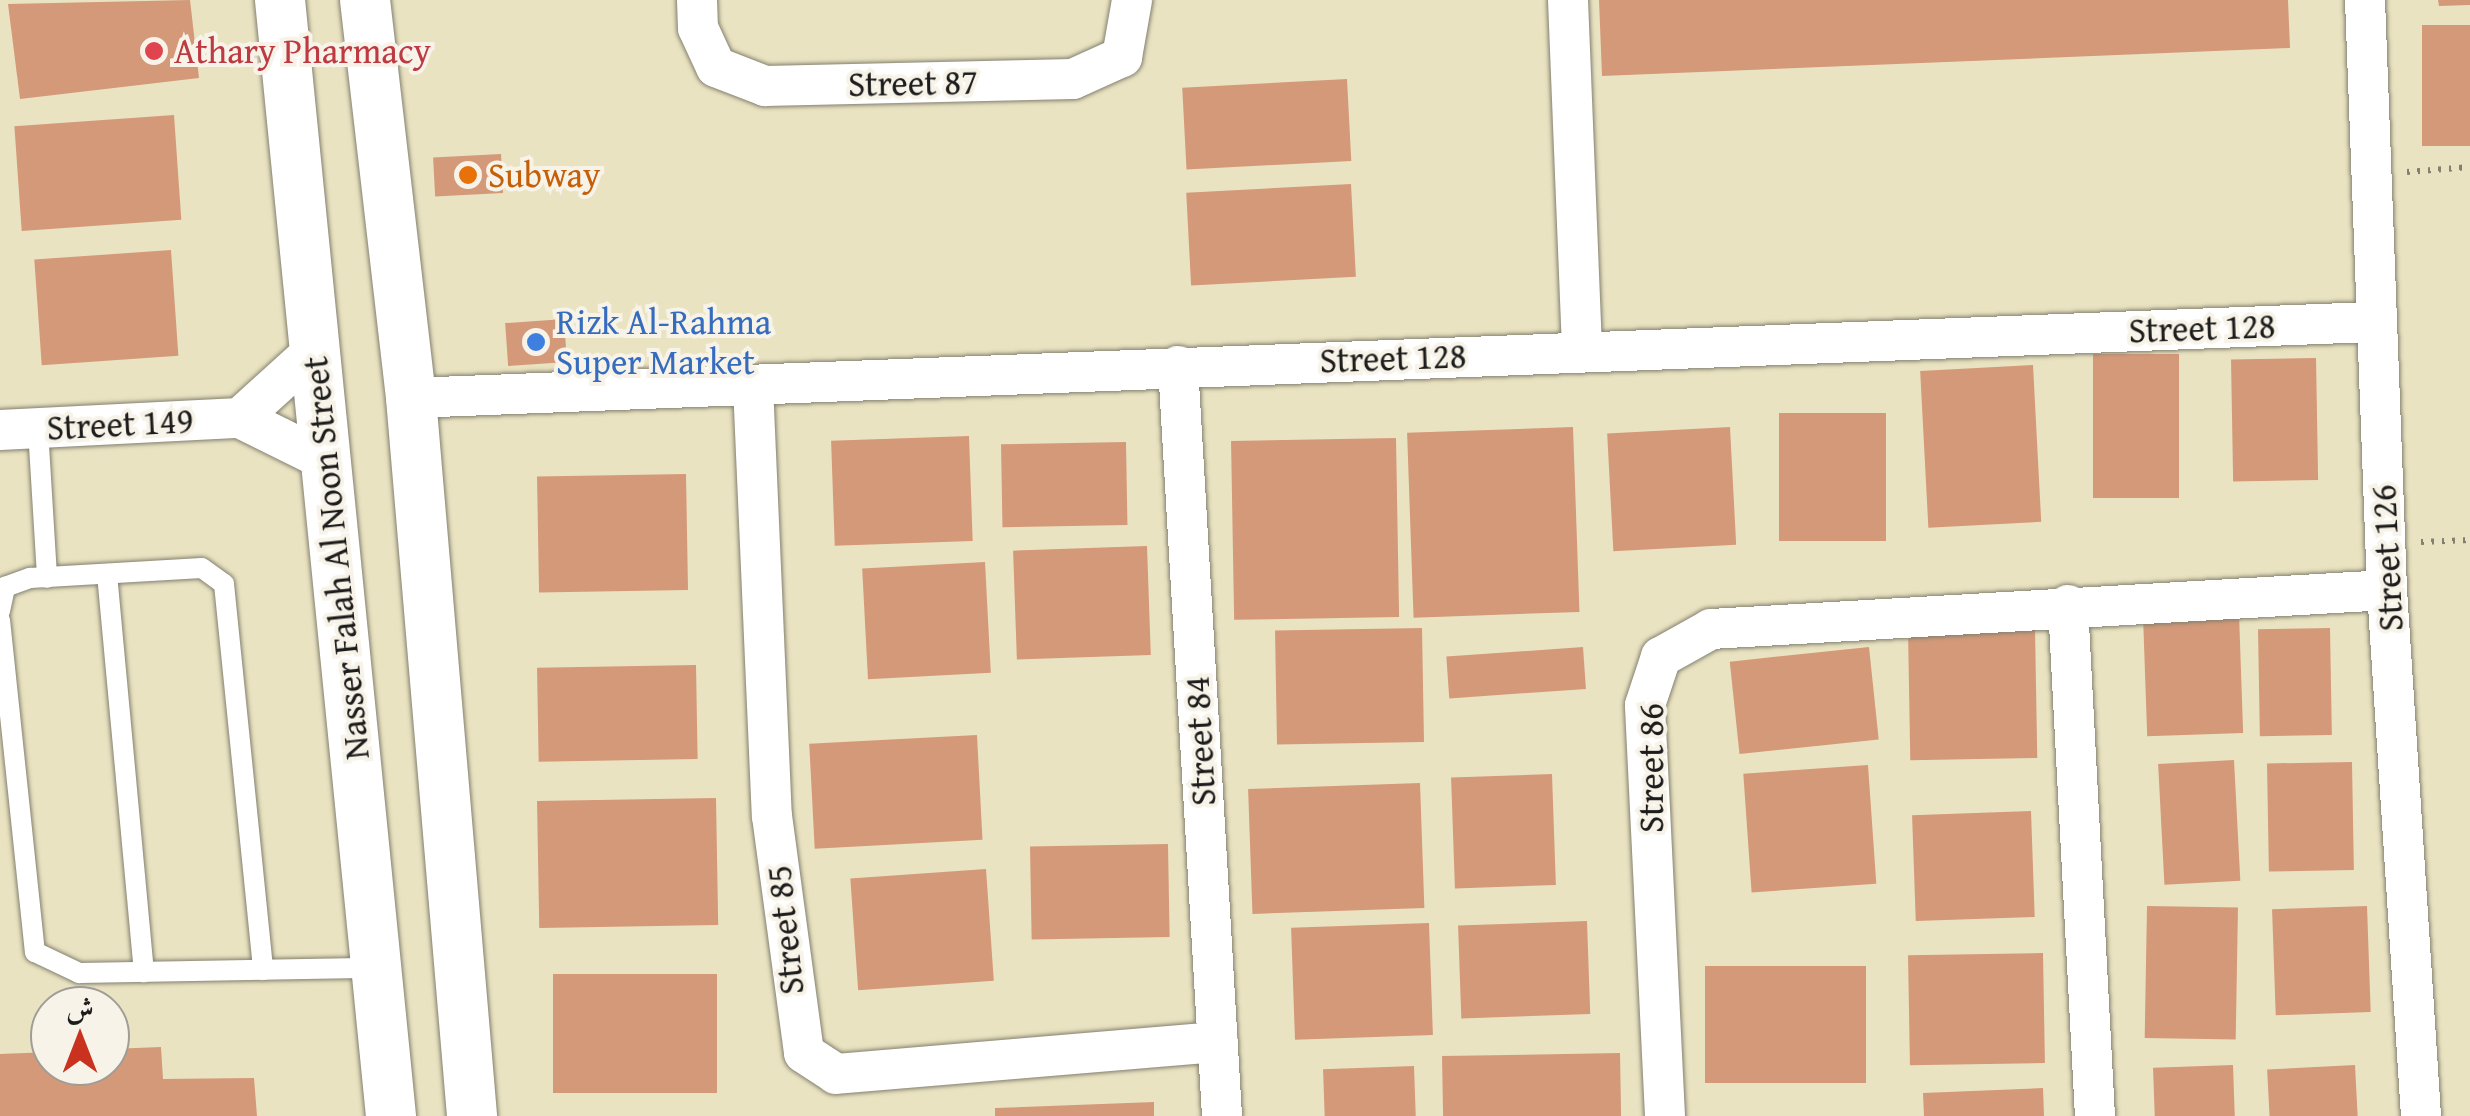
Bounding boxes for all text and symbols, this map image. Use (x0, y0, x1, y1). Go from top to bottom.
place label: Athary Pharmacy (174, 30, 431, 72)
marker: Athary Pharmacy (143, 40, 165, 62)
street label: Street 87 (848, 61, 978, 105)
place label: Subway (488, 154, 600, 196)
marker: Subway (457, 164, 479, 186)
place label: Rizk Al-Rahma Super Market (556, 301, 771, 383)
street label: Street 128 (2128, 304, 2276, 352)
marker: Rizk Al-Rahma Super Market (525, 331, 547, 353)
street label: Street 128 (1319, 334, 1467, 382)
street label: Nasser Falah Al Noon Street (294, 354, 378, 762)
street label: Street 149 (46, 399, 194, 449)
street label: Street 126 (2362, 484, 2412, 632)
street label: Street 84 (1176, 675, 1224, 807)
street label: Street 86 (1630, 703, 1672, 833)
street label: Street 85 (757, 863, 813, 997)
north arrow (30, 986, 130, 1086)
text: ش (66, 987, 94, 1028)

